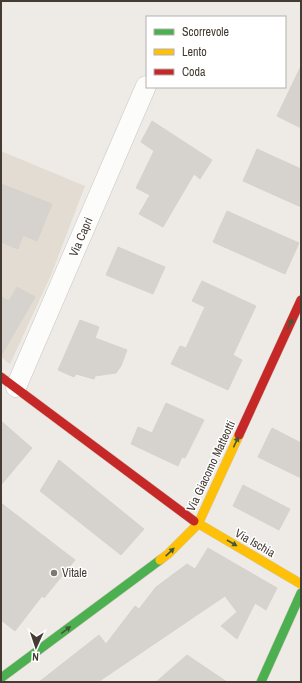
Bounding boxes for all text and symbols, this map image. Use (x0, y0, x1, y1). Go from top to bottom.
legend (146, 16, 286, 88)
text: Scorrevole (182, 24, 229, 40)
text: Lento (182, 44, 207, 60)
text: Coda (182, 64, 206, 80)
street label: Via Capri (66, 215, 96, 259)
one-way arrow (287, 318, 293, 329)
street label: Via Giacomo Matteotti (183, 418, 239, 514)
one-way arrow (233, 436, 239, 447)
street label: Via Ischia (232, 525, 278, 561)
one-way arrow (226, 540, 237, 547)
one-way arrow (165, 547, 175, 556)
place label: Vitale (62, 565, 87, 581)
marker: Vitale (49, 568, 59, 578)
one-way arrow (61, 626, 71, 634)
north arrow (16, 627, 56, 667)
text: N (32, 650, 39, 664)

